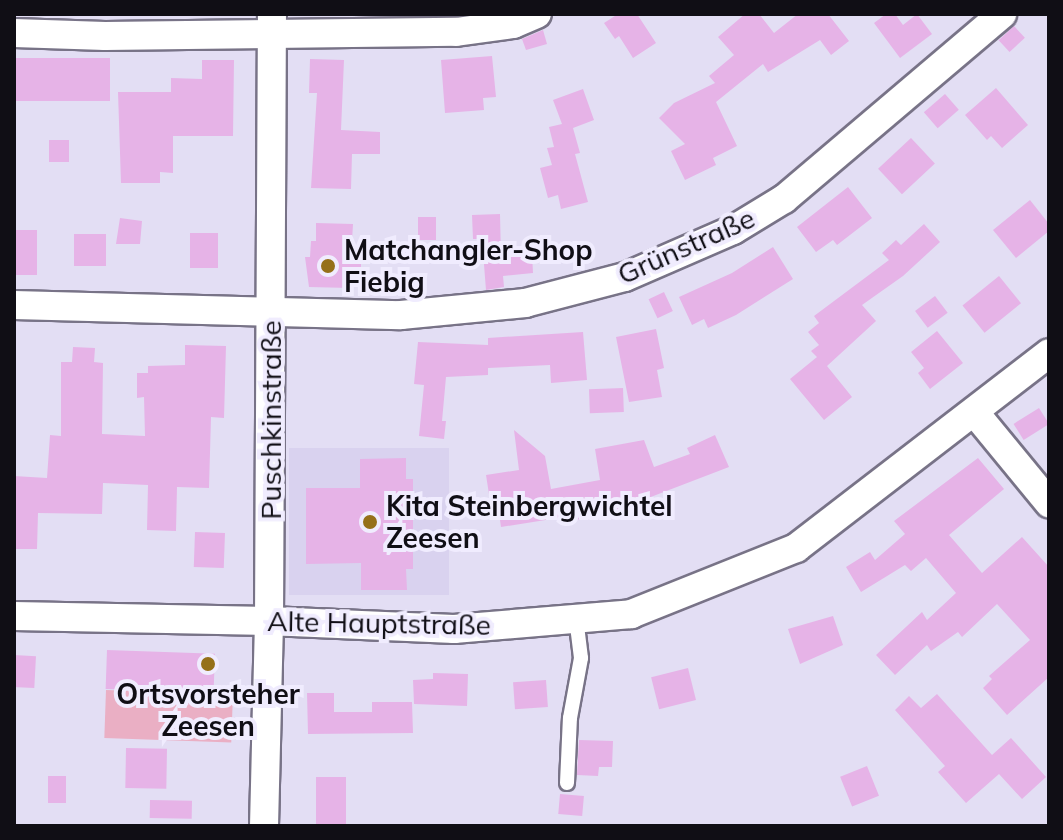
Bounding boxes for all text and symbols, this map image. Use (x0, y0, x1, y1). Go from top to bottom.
street label: Grünstraße (612, 201, 760, 291)
place label: Matchangler-Shop Fiebig (344, 233, 593, 299)
marker: Matchangler-Shop Fiebig (319, 257, 337, 275)
street label: Puschkinstraße (254, 320, 288, 520)
place label: Kita Steinbergwichtel Zeesen (386, 489, 673, 555)
marker: Kita Steinbergwichtel Zeesen (361, 513, 379, 531)
street label: Alte Hauptstraße (267, 604, 491, 642)
marker: Ortsvorsteher Zeesen (199, 655, 217, 673)
place label: Ortsvorsteher Zeesen (116, 677, 300, 743)

